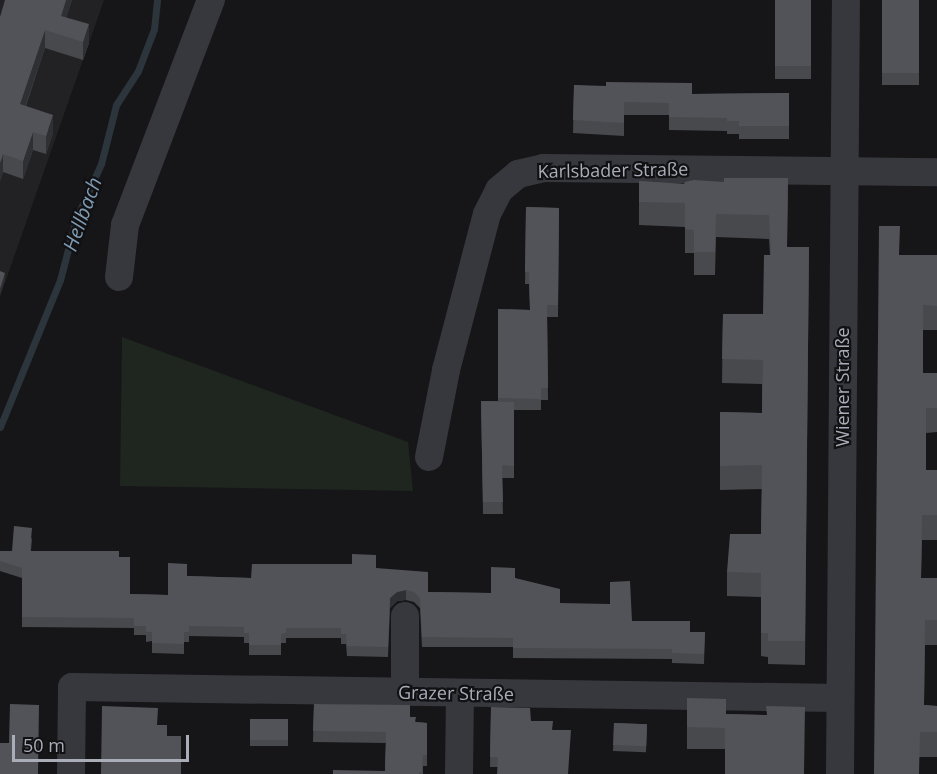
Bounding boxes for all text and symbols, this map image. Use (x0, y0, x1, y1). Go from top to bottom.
street label: Karlsbader Straße (538, 158, 688, 182)
water label: Hellbach (58, 174, 106, 254)
street label: Wiener Straße (831, 327, 853, 447)
street label: Grazer Straße (398, 681, 514, 705)
scale bar (15, 723, 192, 761)
text: 50 m (23, 733, 65, 757)

